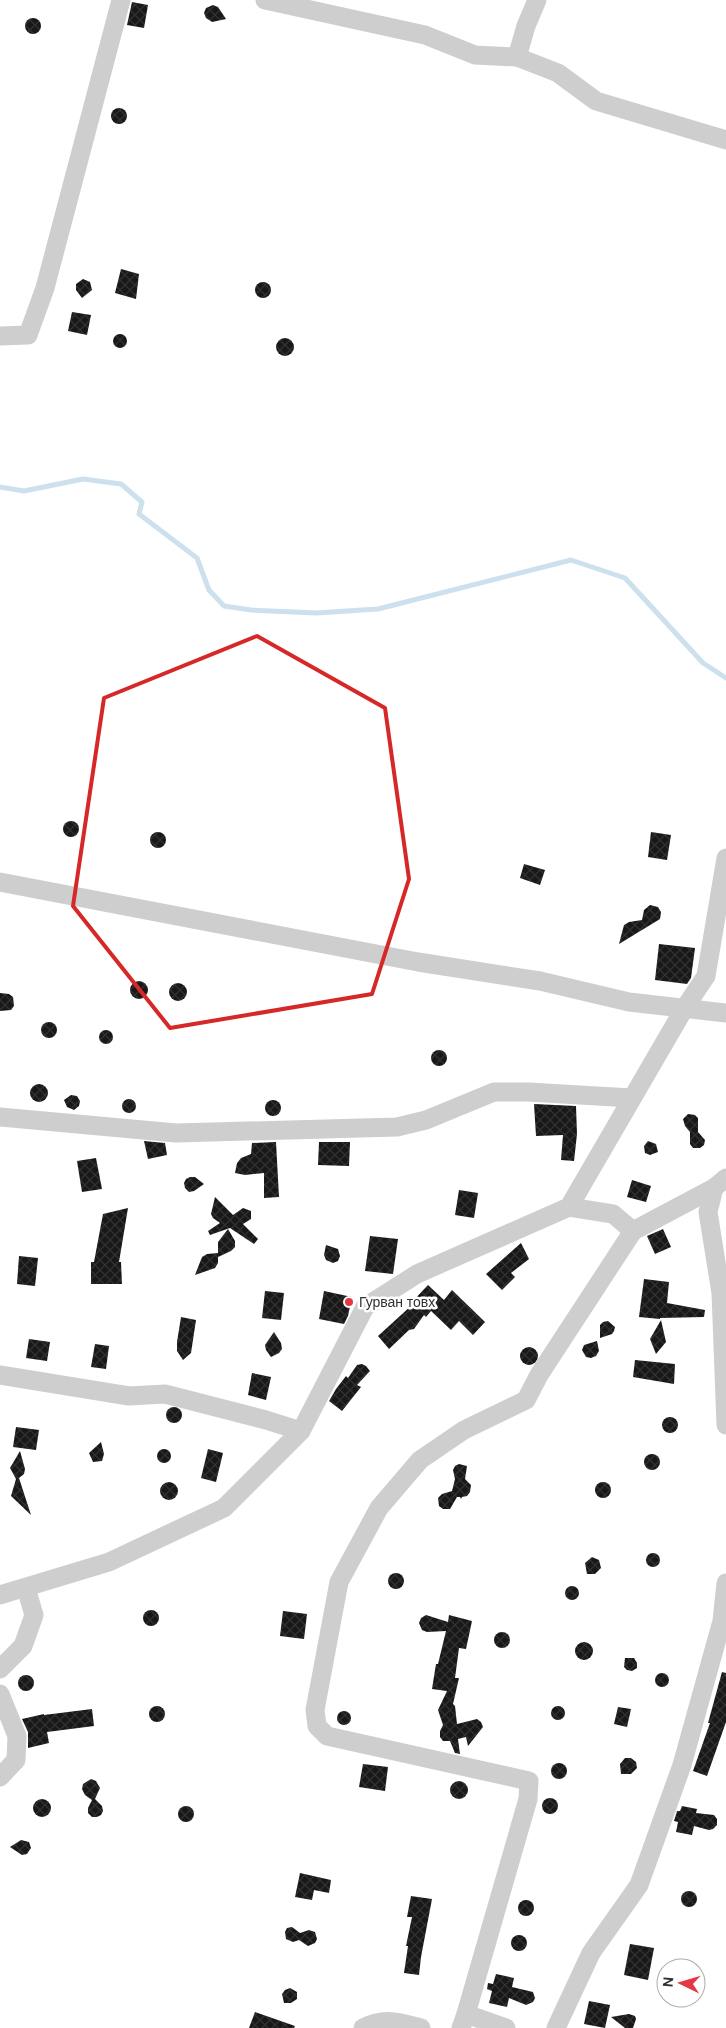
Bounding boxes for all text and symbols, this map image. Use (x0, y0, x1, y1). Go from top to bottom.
place label: Гурван товх (359, 1293, 435, 1311)
marker: Гурван товх (343, 1296, 355, 1308)
north arrow (656, 1958, 706, 2008)
text: N (659, 1976, 677, 1988)

